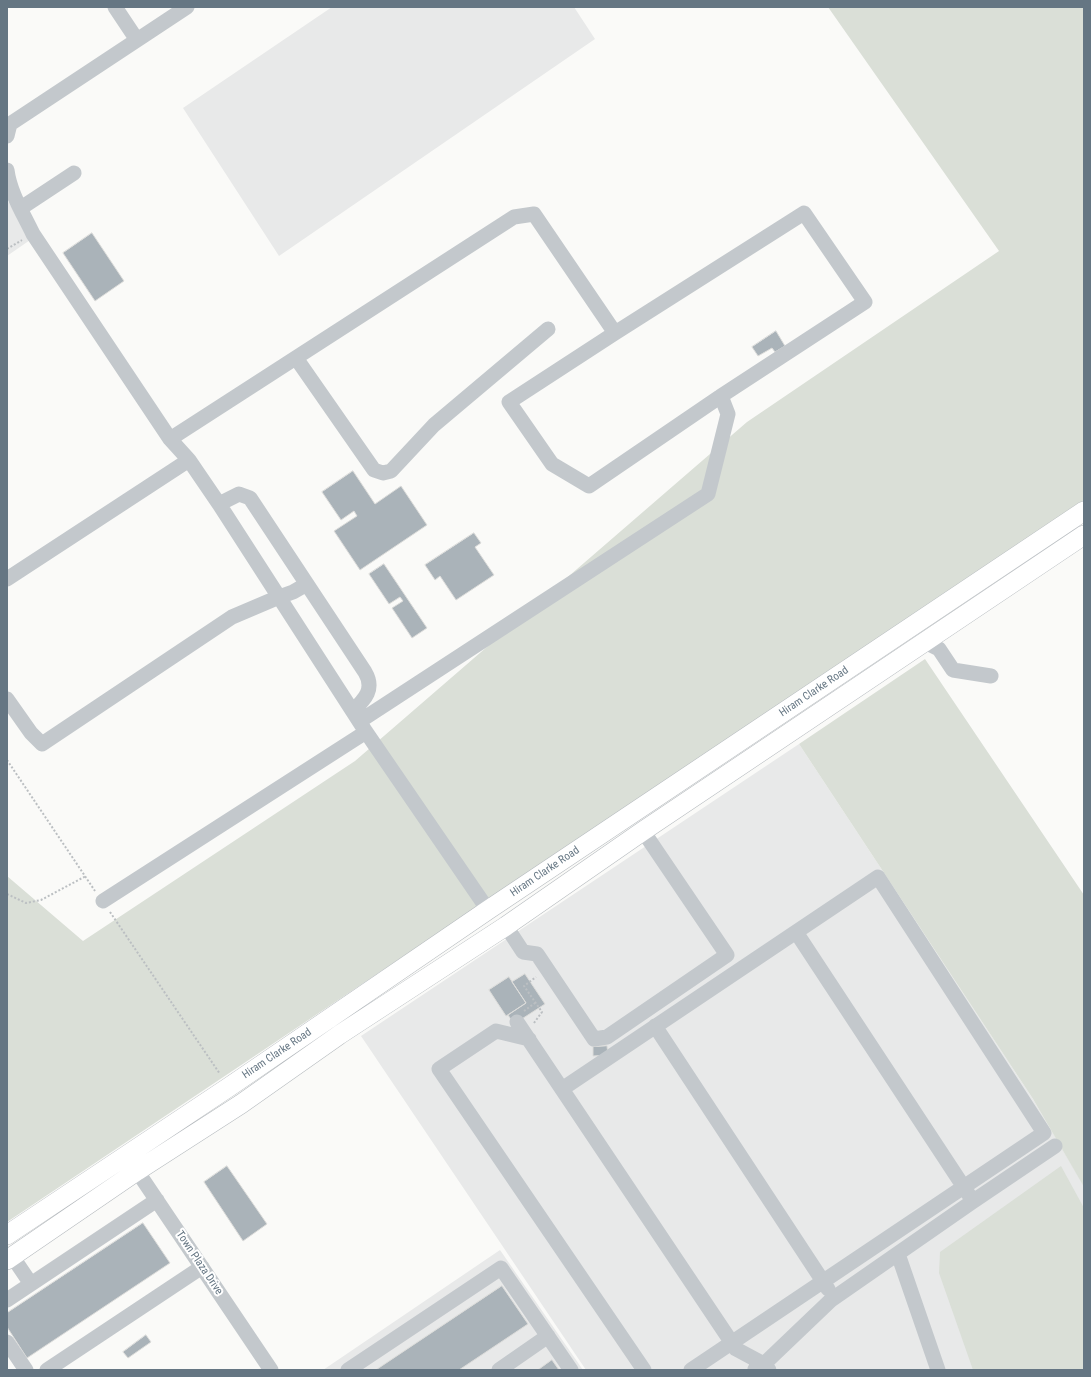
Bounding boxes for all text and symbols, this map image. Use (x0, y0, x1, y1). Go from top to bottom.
street label: Hiram Clarke Road (777, 664, 851, 720)
street label: Hiram Clarke Road (508, 844, 582, 900)
street label: Hiram Clarke Road (240, 1026, 314, 1082)
street label: Town Plaza Drive (173, 1229, 225, 1297)

